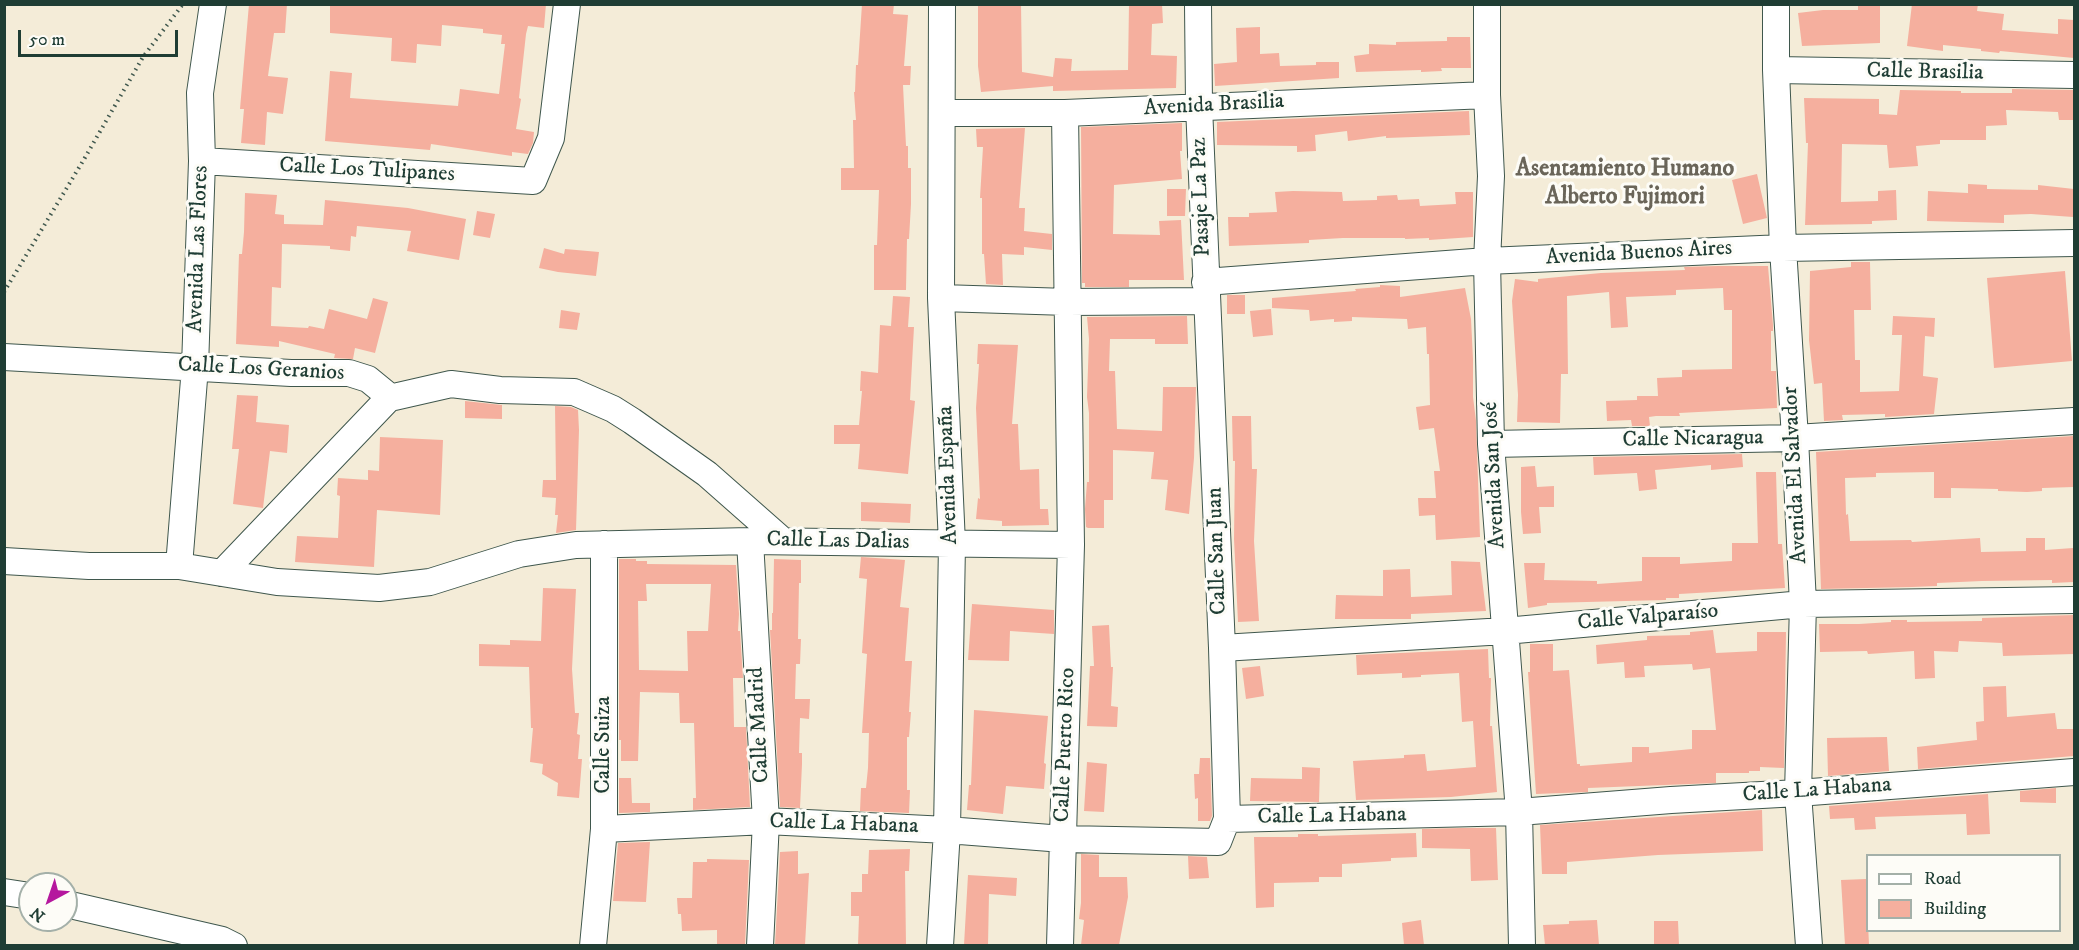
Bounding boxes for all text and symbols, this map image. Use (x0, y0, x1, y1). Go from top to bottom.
scale bar (21, 18, 182, 56)
text: 50 m (29, 29, 65, 51)
street label: Calle Brasilia (1866, 59, 1984, 87)
street label: Avenida Brasilia (1143, 89, 1285, 123)
street label: Pasaje La Paz (1187, 137, 1217, 257)
street label: Calle Los Tulipanes (279, 153, 455, 189)
district label: Asentamiento Humano Alberto Fujimori (1516, 156, 1734, 212)
street label: Avenida Las Flores (183, 165, 215, 333)
street label: Avenida Buenos Aires (1545, 236, 1733, 272)
street label: Calle Los Geranios (177, 352, 345, 388)
street label: Avenida El Salvador (1778, 386, 1814, 564)
street label: Avenida San José (1478, 401, 1512, 549)
street label: Avenida España (933, 405, 965, 545)
street label: Calle Nicaragua (1622, 426, 1764, 454)
street label: Calle San Juan (1203, 487, 1233, 615)
street label: Calle Las Dalias (766, 528, 910, 556)
street label: Calle Valparaíso (1577, 599, 1719, 637)
street label: Calle Madrid (744, 666, 776, 784)
street label: Calle Puerto Rico (1050, 667, 1082, 823)
street label: Calle Suiza (591, 696, 617, 794)
street label: Calle La Habana (1742, 773, 1892, 809)
street label: Calle La Habana (1257, 803, 1407, 831)
street label: Calle La Habana (769, 809, 919, 841)
legend (1866, 854, 2061, 932)
text: Road (1924, 868, 1961, 890)
north arrow (18, 872, 78, 932)
text: Building (1924, 898, 1986, 920)
text: N (26, 902, 49, 926)

